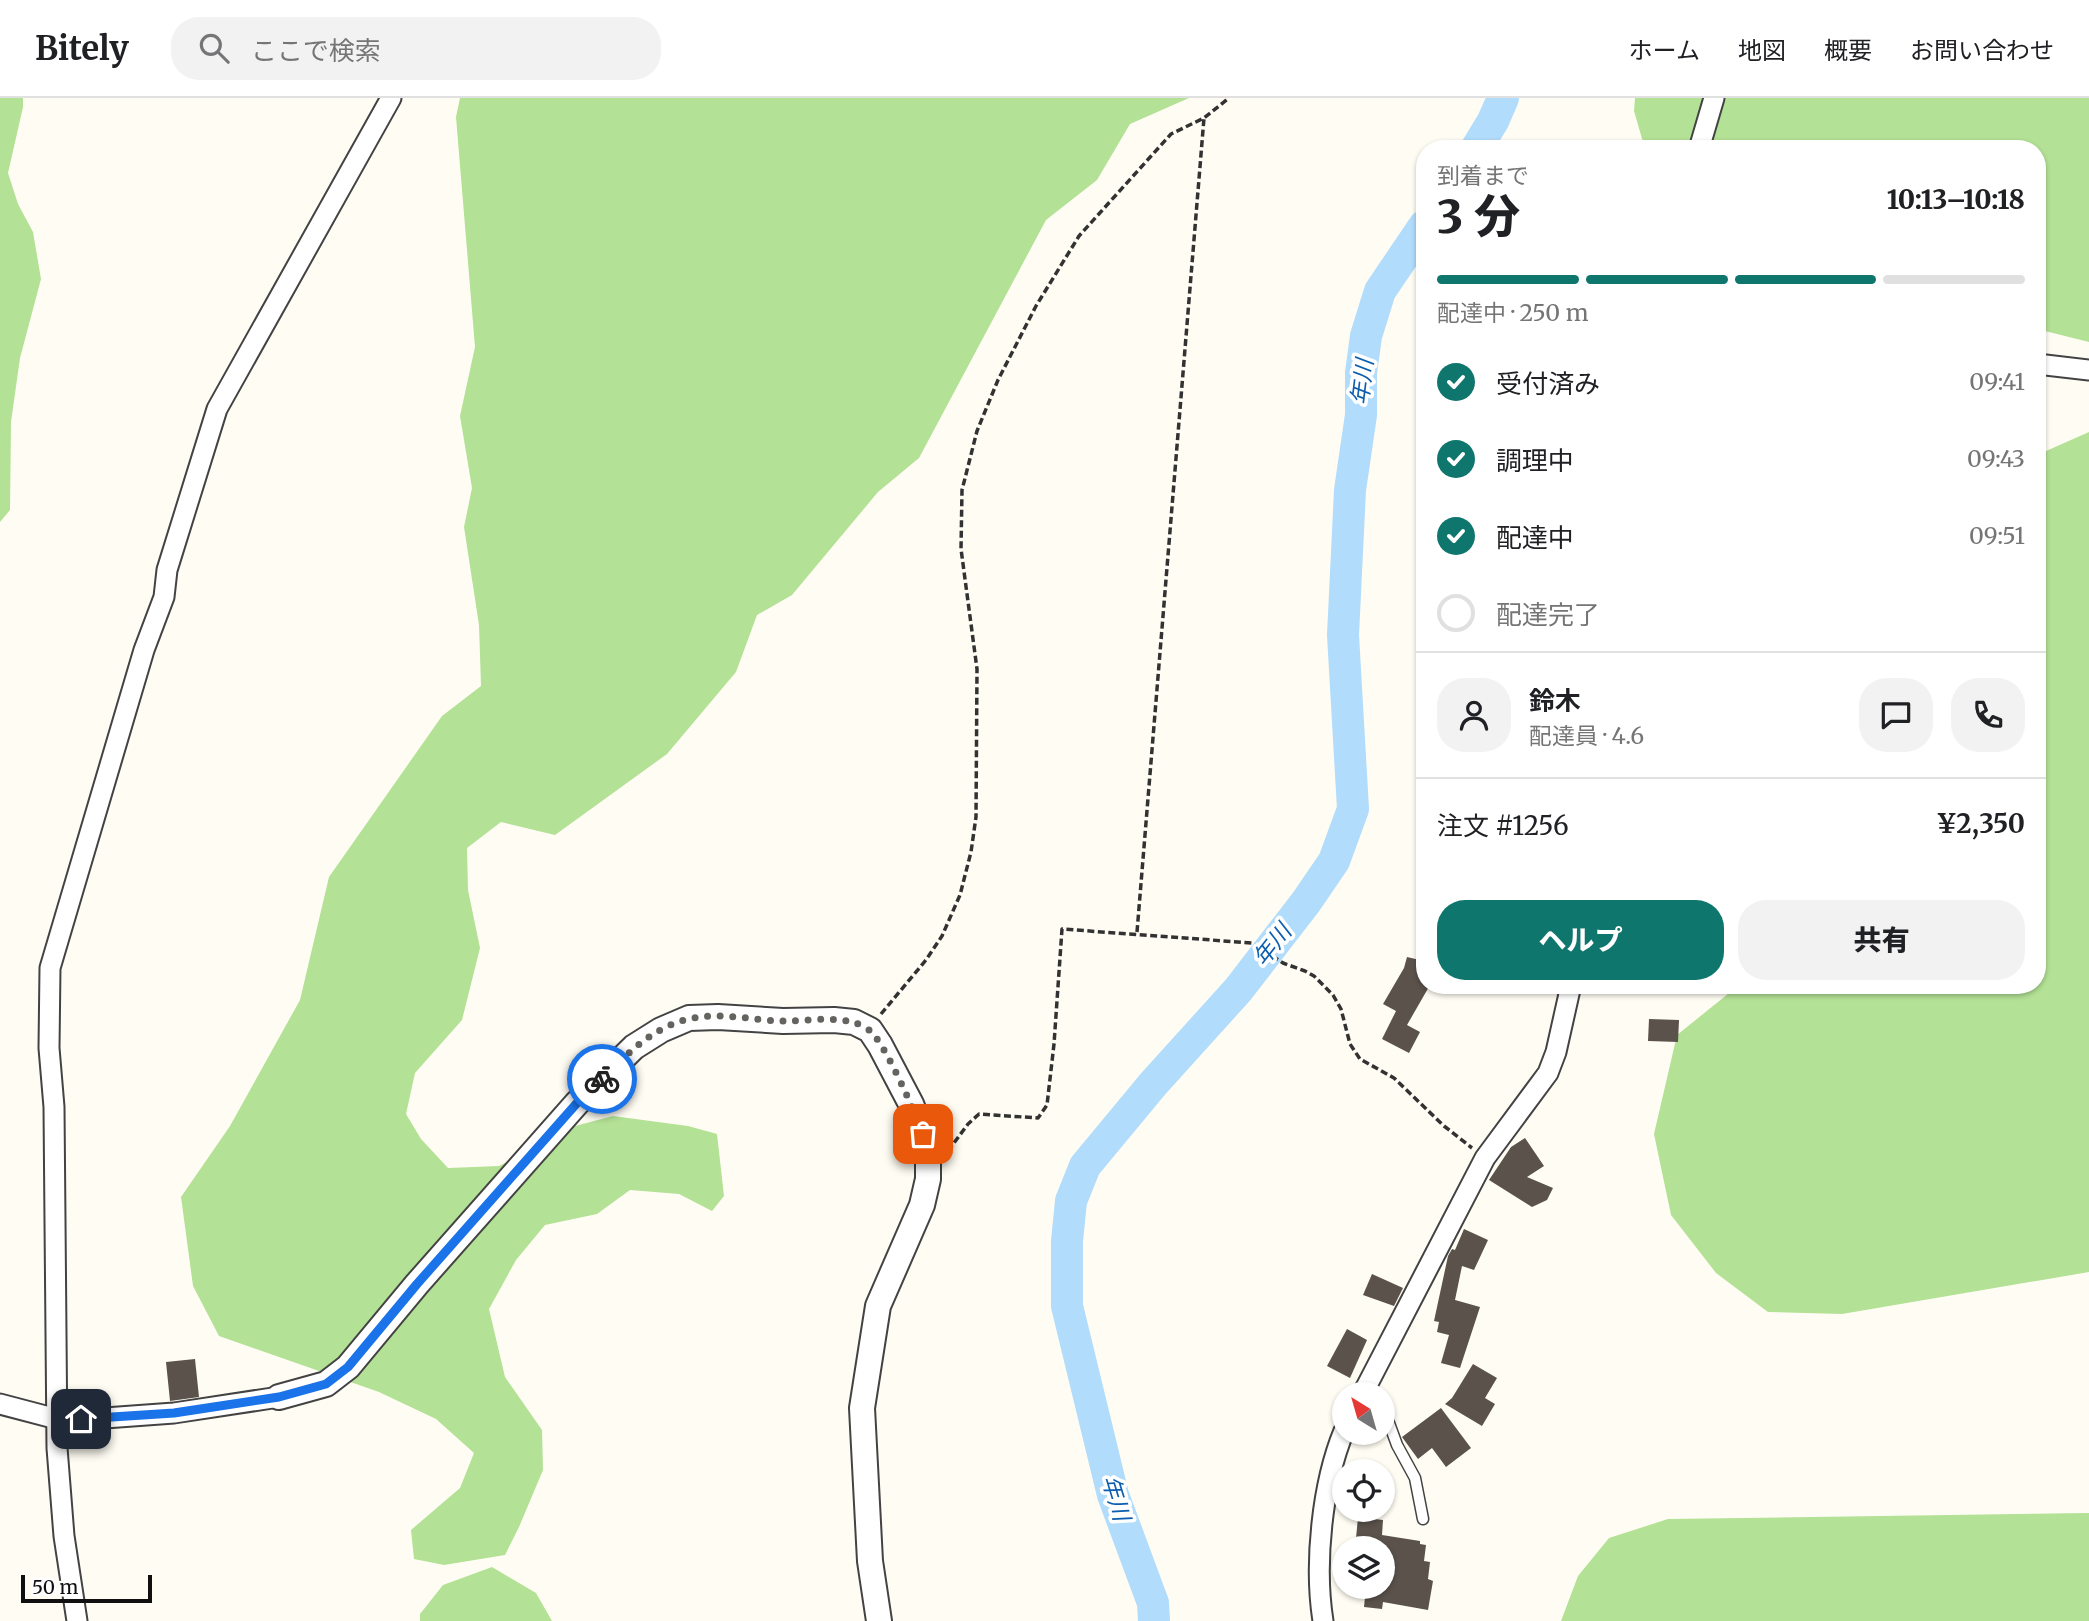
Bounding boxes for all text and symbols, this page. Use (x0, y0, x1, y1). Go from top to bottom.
search box (171, 17, 661, 80)
text: Bitely (35, 28, 129, 69)
icon: search (195, 29, 233, 67)
text: ここで検索 (251, 34, 381, 67)
text: ホーム (1629, 35, 1700, 66)
text: 地図 (1738, 35, 1786, 66)
text: 概要 (1824, 35, 1872, 66)
text: お問い合わせ (1910, 35, 2054, 66)
text: 到着まで (1437, 161, 1529, 190)
text: 10:13–10:18 (1887, 183, 2025, 216)
text: 3 分 (1437, 188, 1520, 246)
text: 配達中 · 250 m (1437, 298, 1589, 327)
water label: 年川 (1344, 354, 1379, 407)
icon: check (1437, 363, 1475, 401)
text: 受付済み (1496, 367, 1600, 400)
text: 09:41 (1969, 367, 2025, 396)
icon: check (1437, 440, 1475, 478)
text: 調理中 (1496, 444, 1574, 477)
text: 09:43 (1967, 444, 2025, 473)
icon: check (1437, 517, 1475, 555)
text: 配達中 (1496, 521, 1574, 554)
text: 09:51 (1969, 521, 2025, 550)
text: 配達完了 (1496, 598, 1600, 631)
button: person (1437, 678, 1511, 752)
button: chat (1859, 678, 1933, 752)
button: phone (1951, 678, 2025, 752)
text: 鈴木 (1529, 684, 1581, 717)
text: 配達員 · 4.6 (1529, 721, 1644, 750)
text: ¥2,350 (1936, 807, 2025, 840)
text: 注文 #1256 (1437, 809, 1569, 842)
button: ヘルプ (1437, 900, 1724, 980)
button: 共有 (1738, 900, 2025, 980)
water label: 年川 (1246, 915, 1299, 972)
courier (567, 1044, 637, 1114)
icon: bike (583, 1060, 621, 1098)
pin (893, 1104, 953, 1164)
icon: bag (904, 1115, 942, 1153)
north arrow (1332, 1382, 1395, 1446)
map controls (1332, 1382, 1395, 1599)
pin (51, 1389, 111, 1449)
icon: home (62, 1400, 100, 1438)
button: locate (1332, 1459, 1395, 1522)
water label: 年川 (1096, 1472, 1138, 1527)
button: layers (1332, 1536, 1395, 1599)
scale bar (21, 1572, 152, 1604)
text: 50 m (32, 1575, 78, 1599)

